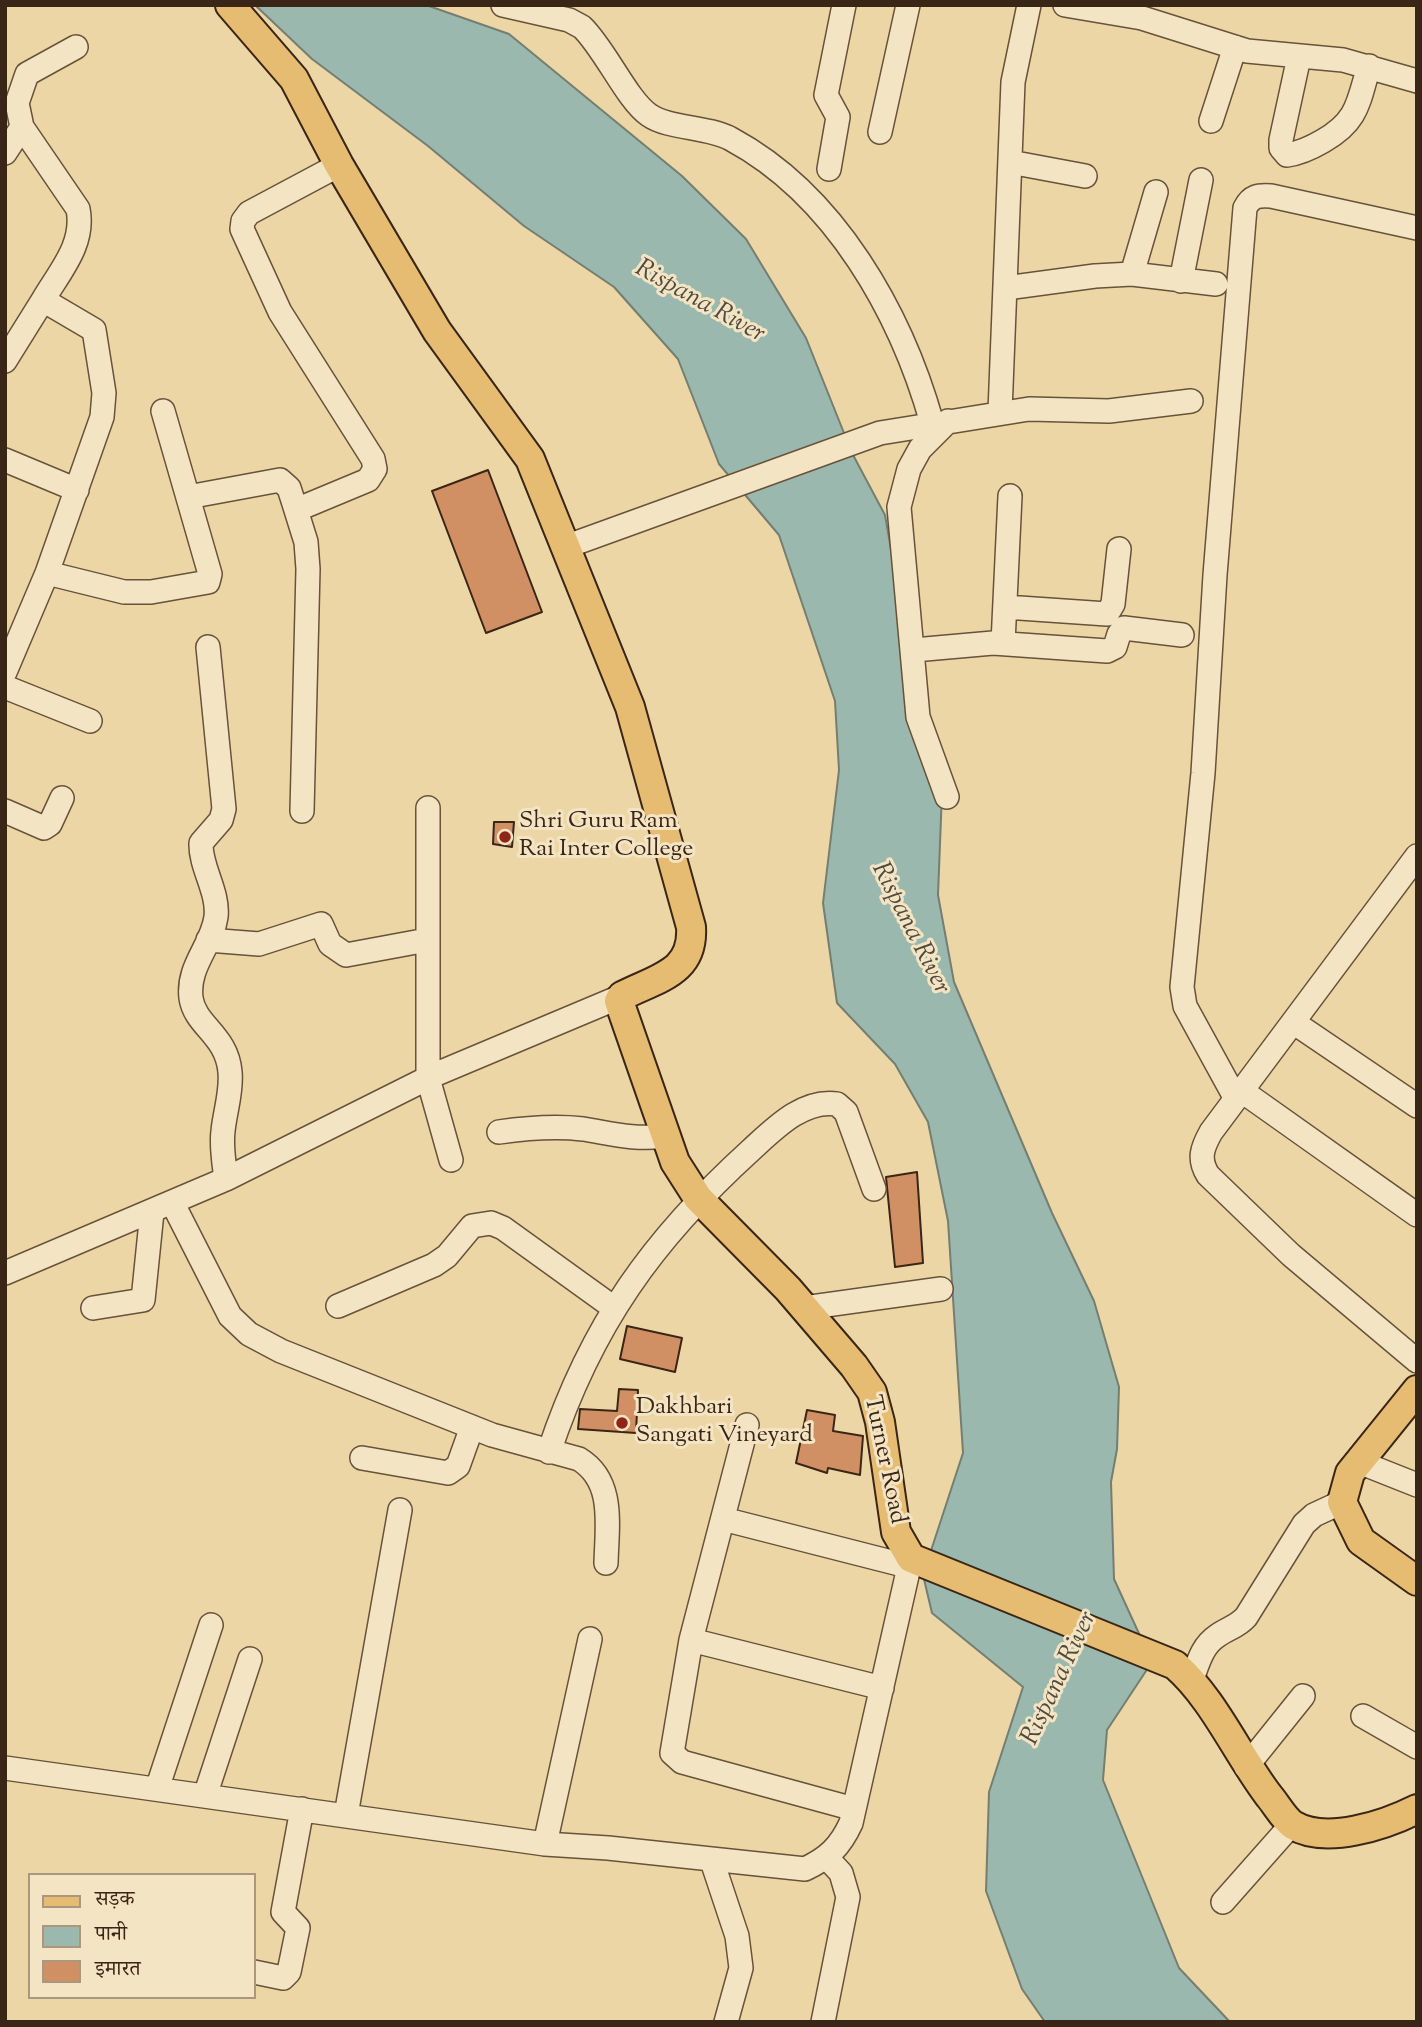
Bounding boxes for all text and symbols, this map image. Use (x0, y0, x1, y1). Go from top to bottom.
water label: Rispana River (629, 254, 769, 352)
place label: Shri Guru Ram Rai Inter College (519, 809, 693, 865)
marker: Shri Guru Ram Rai Inter College (497, 829, 513, 845)
water label: Rispana River (862, 858, 956, 1000)
street label: Turner Road (855, 1393, 911, 1527)
place label: Dakhbari Sangati Vineyard (636, 1395, 813, 1451)
marker: Dakhbari Sangati Vineyard (614, 1415, 630, 1431)
water label: Rispana River (1016, 1607, 1106, 1751)
legend (28, 1873, 256, 1999)
text: सड़क (95, 1885, 134, 1915)
text: पानी (95, 1920, 127, 1950)
text: इमारत (95, 1955, 141, 1985)

